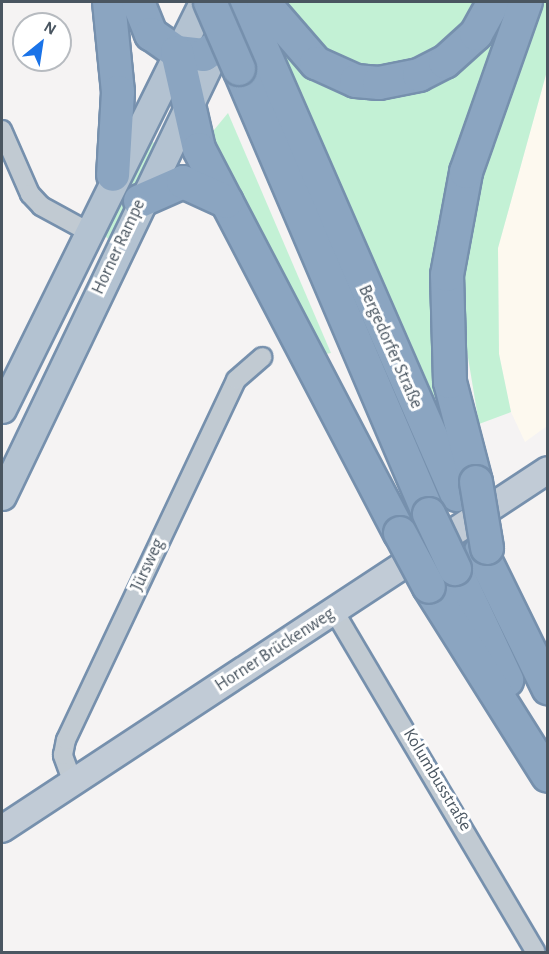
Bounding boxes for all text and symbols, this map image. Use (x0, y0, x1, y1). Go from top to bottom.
north arrow (12, 12, 72, 72)
text: N (41, 18, 59, 38)
street label: Horner Rampe (88, 196, 150, 298)
street label: Bergedorfer Straße (353, 282, 427, 412)
street label: Jürsweg (126, 535, 170, 595)
street label: Horner Brückenweg (211, 603, 339, 697)
street label: Kolumbusstraße (398, 725, 476, 835)

